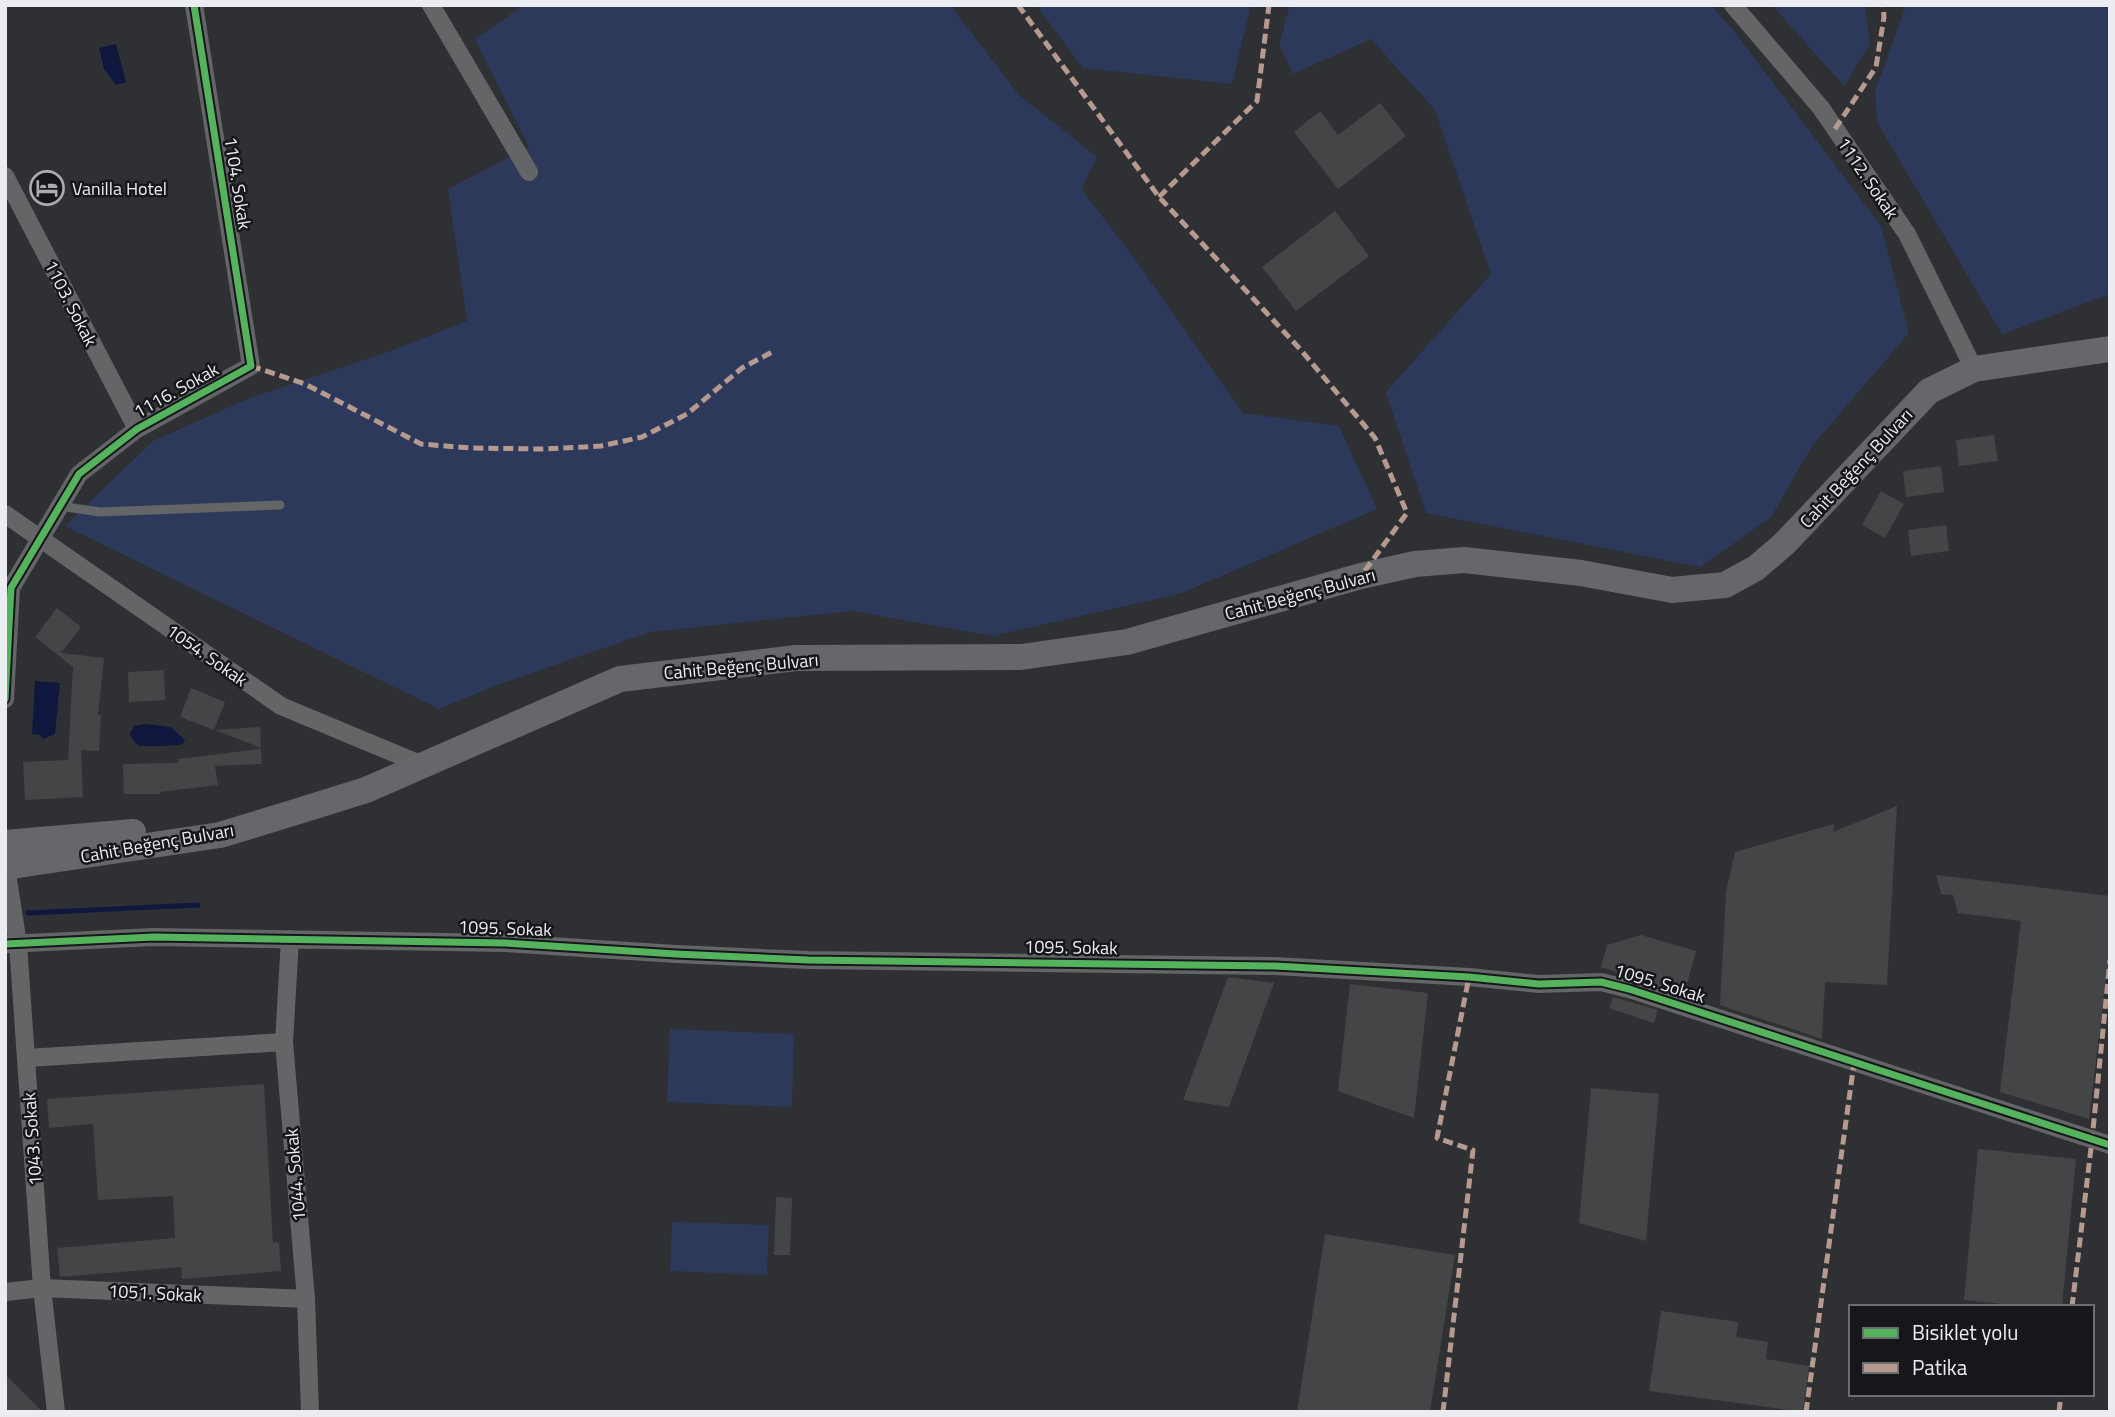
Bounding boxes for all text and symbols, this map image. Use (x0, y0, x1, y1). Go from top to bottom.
street label: 1112. Sokak (1831, 132, 1906, 225)
street label: 1104. Sokak (217, 135, 259, 232)
hotel icon: Vanilla Hotel (28, 169, 66, 207)
place label: Vanilla Hotel (72, 175, 167, 202)
street label: 1103. Sokak (38, 255, 104, 351)
street label: 1116. Sokak (129, 355, 224, 425)
street label: Cahit Beğenç Bulvarı (1793, 402, 1919, 534)
street label: Cahit Beğenç Bulvarı (1222, 561, 1378, 627)
street label: 1054. Sokak (161, 617, 253, 693)
street label: Cahit Beğenç Bulvarı (663, 646, 819, 686)
street label: Cahit Beğenç Bulvarı (78, 816, 236, 870)
street label: 1095. Sokak (458, 913, 553, 943)
street label: 1095. Sokak (1024, 933, 1118, 961)
street label: 1095. Sokak (1611, 956, 1709, 1010)
street label: 1043. Sokak (15, 1091, 49, 1187)
street label: 1044. Sokak (277, 1127, 313, 1223)
street label: 1051. Sokak (108, 1277, 203, 1309)
legend (1849, 1305, 2094, 1396)
text: Bisiklet yolu (1912, 1316, 2018, 1348)
text: Patika (1912, 1351, 1968, 1383)

